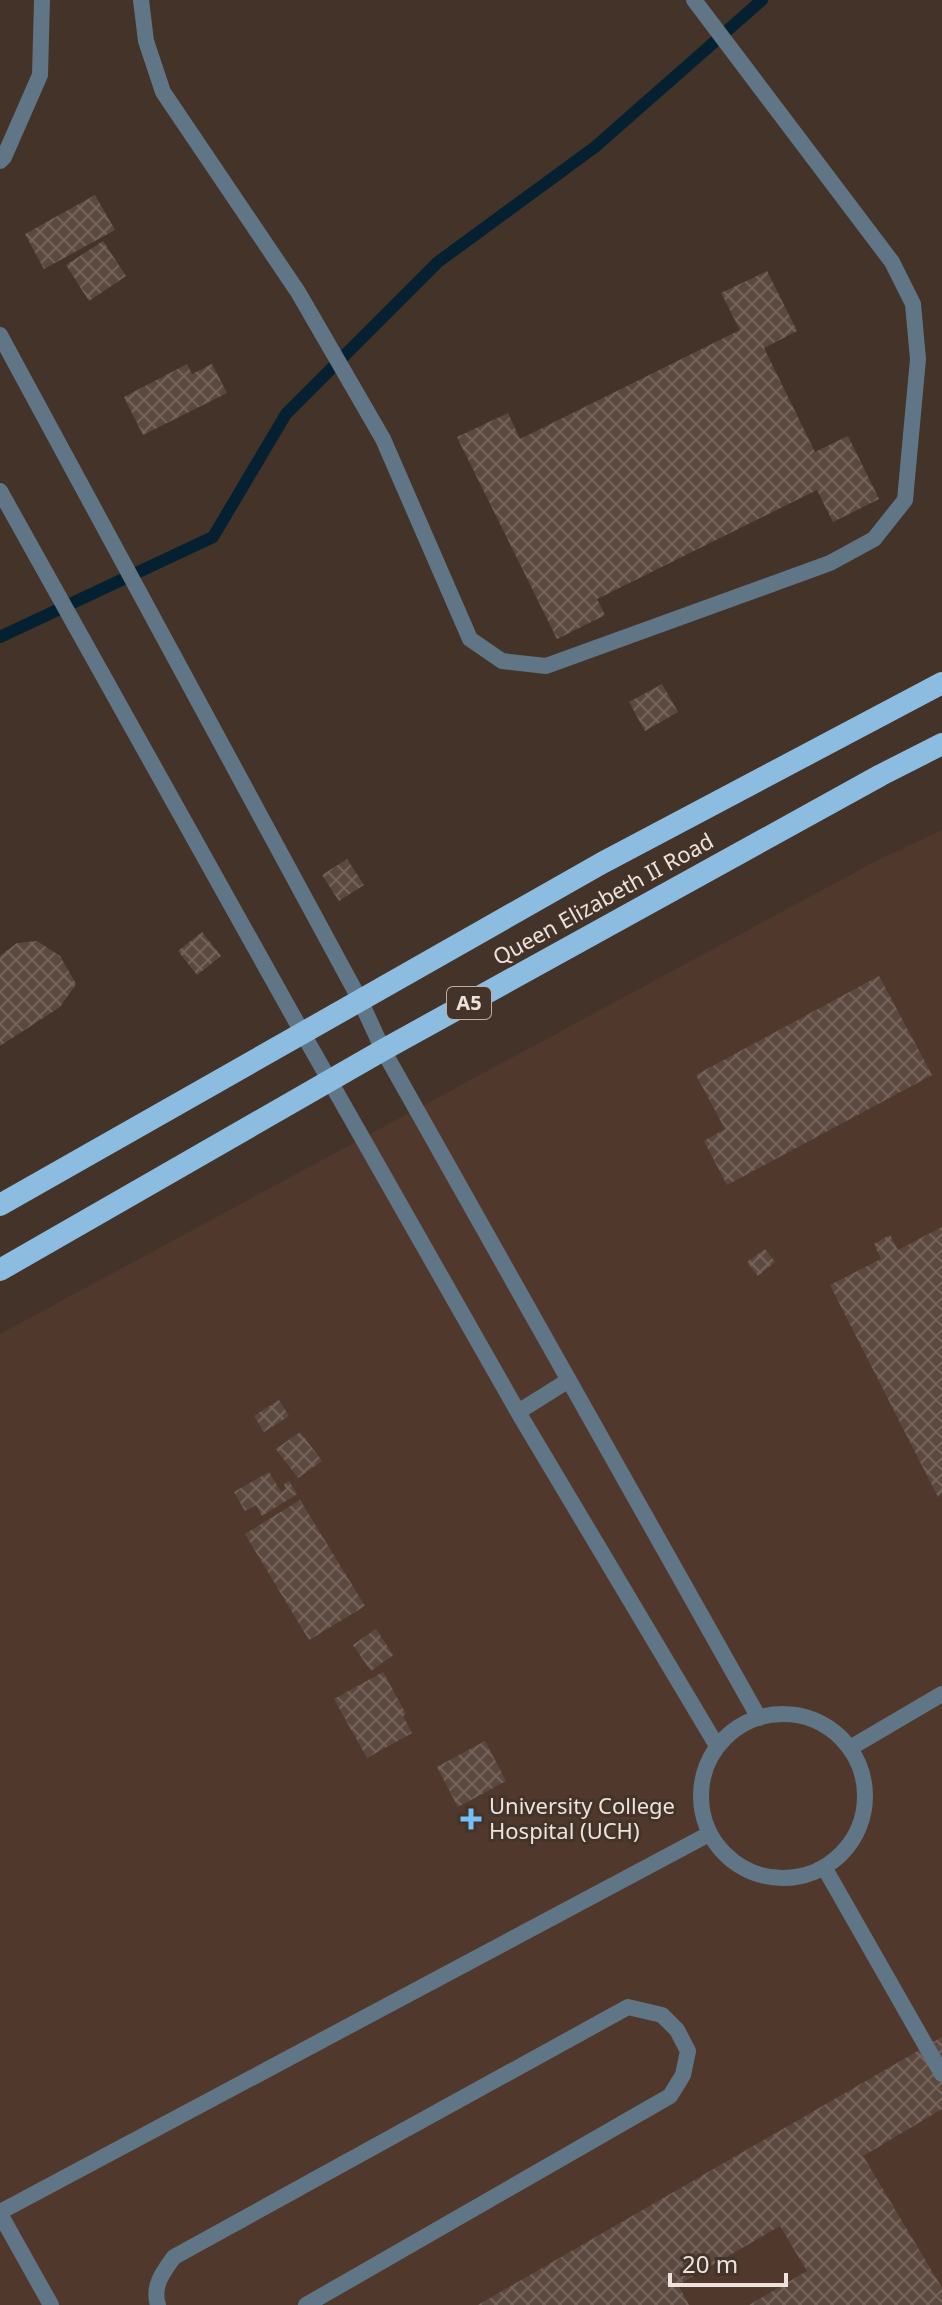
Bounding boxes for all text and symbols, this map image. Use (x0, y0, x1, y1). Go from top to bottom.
street label: Queen Elizabeth II Road (487, 825, 718, 971)
road number: A5 (447, 987, 491, 1019)
place label: University College Hospital (UCH) (489, 1790, 675, 1845)
marker: University College Hospital (UCH) (460, 1808, 482, 1830)
scale bar (670, 2237, 786, 2287)
text: 20 m (682, 2247, 738, 2280)

